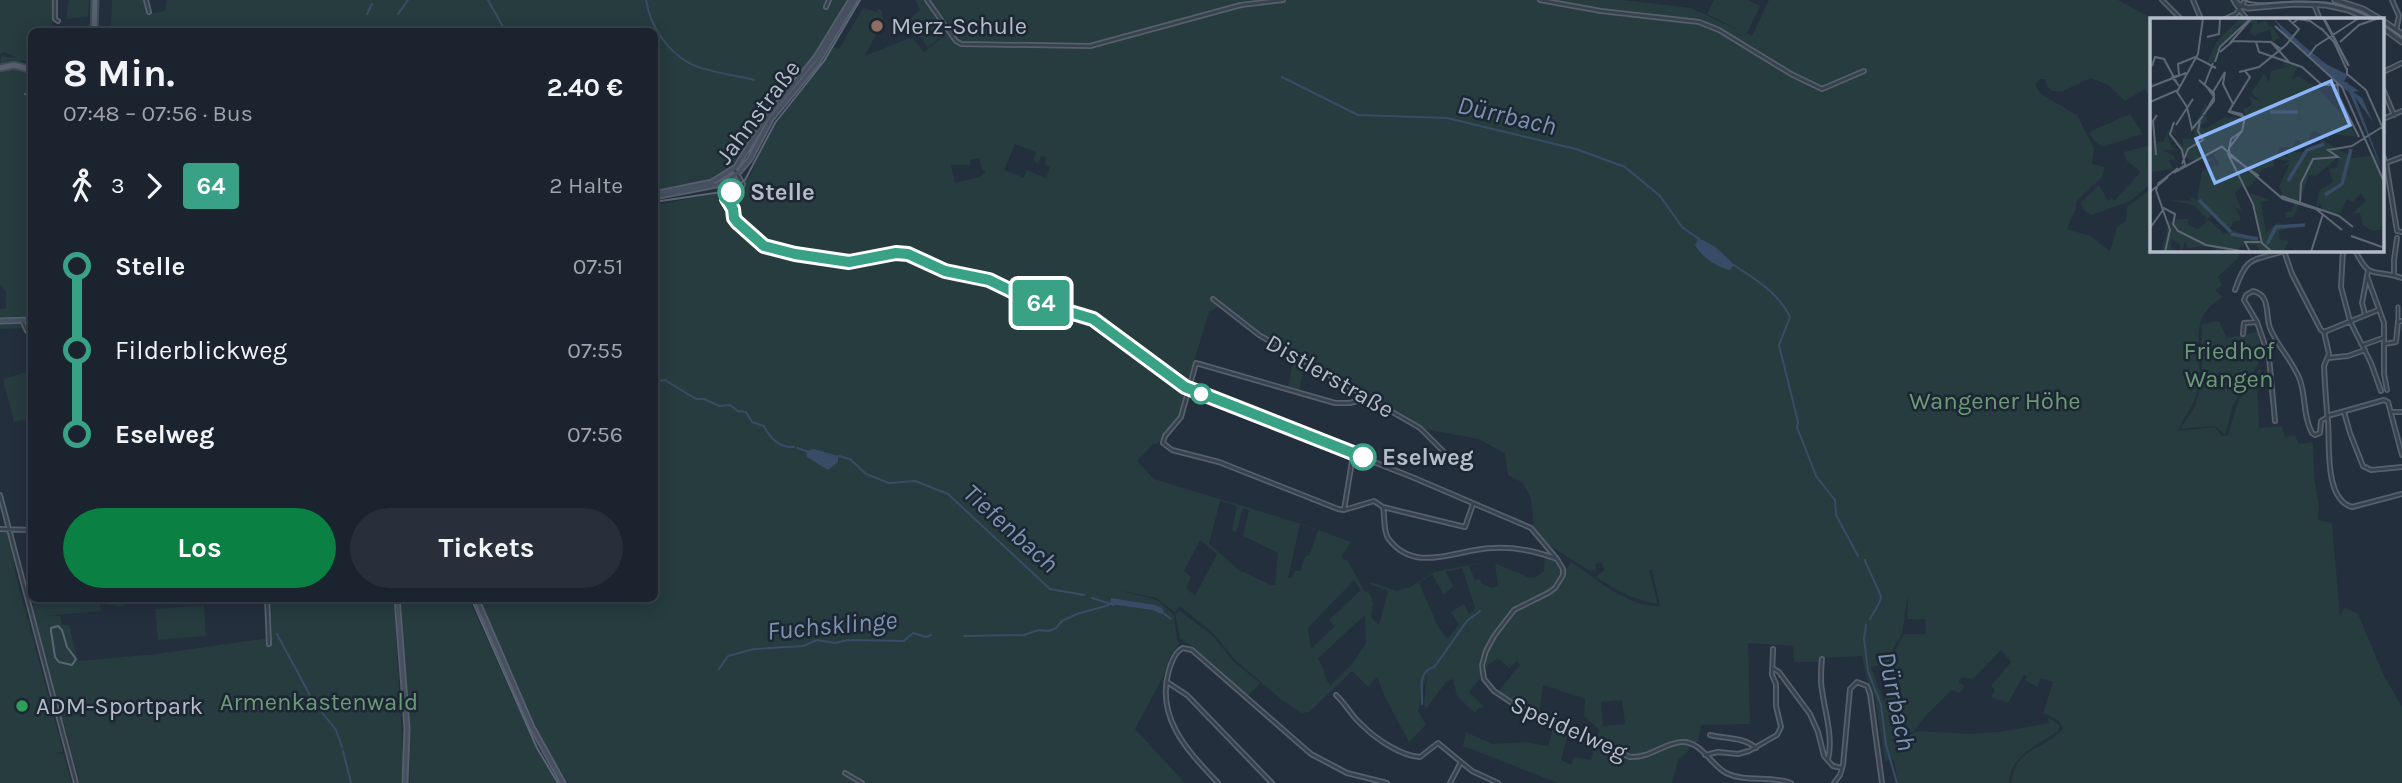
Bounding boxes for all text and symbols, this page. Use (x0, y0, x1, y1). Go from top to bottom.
place label: Merz-Schule (891, 12, 1027, 40)
marker: Merz-Schule (869, 18, 885, 34)
inset map (2150, 18, 2384, 252)
text: 8 Min. (63, 51, 175, 96)
street label: Jahnstraße (710, 55, 806, 169)
text: 2.40 € (547, 72, 623, 103)
water label: Dürrbach (1454, 89, 1559, 142)
text: 07:48 – 07:56 · Bus (63, 100, 253, 127)
icon: walk (63, 167, 101, 205)
icon: forward (135, 167, 173, 205)
text: 3 (111, 172, 125, 199)
text: 64 (197, 172, 225, 200)
text: 2 Halte (549, 172, 623, 199)
place label: Stelle (750, 178, 815, 206)
marker: Stelle (718, 179, 744, 205)
text: Stelle (115, 251, 185, 282)
text: 07:51 (573, 253, 623, 280)
line badge: 64 (1010, 280, 1072, 326)
text: 64 (1027, 289, 1055, 317)
street label: Distlerstraße (1261, 328, 1399, 424)
text: Filderblickweg (115, 335, 287, 366)
text: 07:55 (567, 337, 623, 364)
park label: Friedhof Wangen (2184, 337, 2275, 393)
unlabelled marker (1191, 384, 1211, 404)
park label: Wangener Höhe (1909, 387, 2081, 415)
text: Eselweg (115, 419, 214, 450)
text: 07:56 (567, 421, 623, 448)
place label: Eselweg (1382, 443, 1474, 471)
marker: Eselweg (1350, 444, 1376, 470)
water label: Tiefenbach (956, 477, 1065, 579)
button: Los (63, 508, 336, 588)
button: Tickets (350, 508, 623, 588)
water label: Fuchsklinge (766, 604, 898, 647)
water label: Dürrbach (1871, 649, 1922, 753)
park label: Armenkastenwald (220, 688, 418, 716)
street label: Speidelweg (1506, 690, 1632, 766)
place label: ADM-Sportpark (36, 692, 203, 720)
marker: ADM-Sportpark (14, 698, 30, 714)

